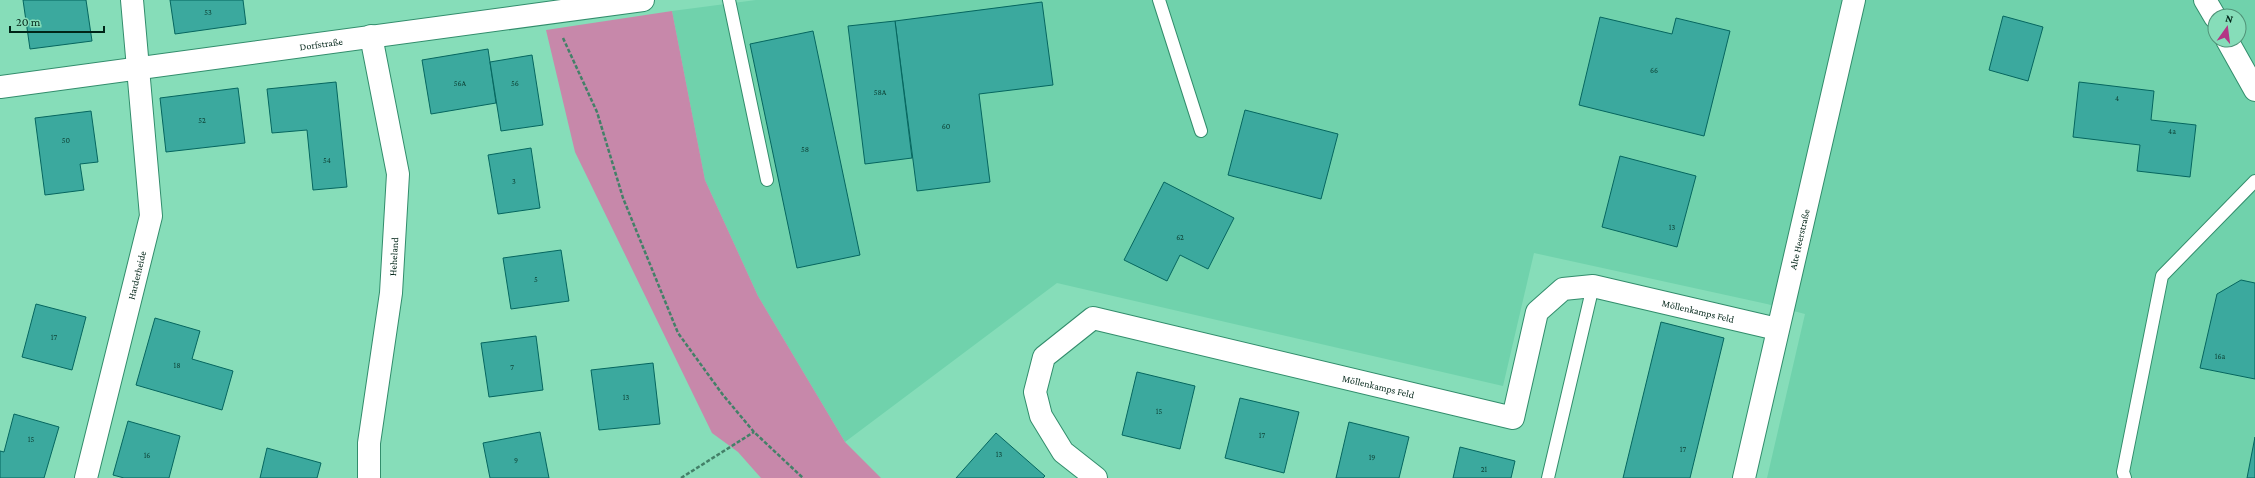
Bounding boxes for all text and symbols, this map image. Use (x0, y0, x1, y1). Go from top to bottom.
scale bar (10, 8, 104, 34)
house number: 53 (204, 8, 212, 17)
north arrow (2207, 8, 2247, 48)
text: N (2224, 12, 2235, 25)
text: 20 m (16, 15, 41, 29)
street label: Dorfstraße (299, 36, 344, 52)
house number: 66 (1650, 66, 1658, 75)
house number: 56A (454, 79, 467, 88)
house number: 56 (511, 79, 519, 88)
house number: 58A (874, 88, 887, 97)
house number: 4 (2115, 94, 2119, 103)
house number: 52 (198, 116, 206, 125)
house number: 60 (942, 122, 951, 131)
house number: 4a (2168, 127, 2176, 136)
house number: 50 (62, 136, 71, 145)
house number: 58 (801, 145, 809, 154)
house number: 54 (323, 156, 331, 165)
house number: 3 (512, 177, 516, 186)
street label: Alte Heerstraße (1787, 207, 1812, 271)
house number: 13 (1669, 223, 1675, 232)
house number: 62 (1176, 233, 1184, 242)
street label: Heheland (387, 236, 400, 276)
street label: Harderheide (125, 249, 148, 301)
house number: 5 (534, 275, 538, 284)
street label: Möllenkamps Feld (1661, 297, 1736, 325)
house number: 17 (51, 333, 57, 342)
house number: 16a (2215, 352, 2226, 361)
house number: 18 (174, 361, 180, 370)
house number: 7 (510, 363, 514, 372)
street label: Möllenkamps Feld (1341, 373, 1416, 400)
house number: 13 (623, 393, 629, 402)
house number: 15 (1156, 407, 1162, 416)
house number: 17 (1259, 431, 1265, 440)
house number: 15 (28, 435, 34, 444)
house number: 17 (1680, 445, 1686, 454)
house number: 13 (996, 450, 1002, 459)
house number: 16 (144, 451, 150, 460)
house number: 19 (1369, 453, 1375, 462)
house number: 9 (514, 456, 518, 465)
house number: 21 (1481, 465, 1488, 474)

